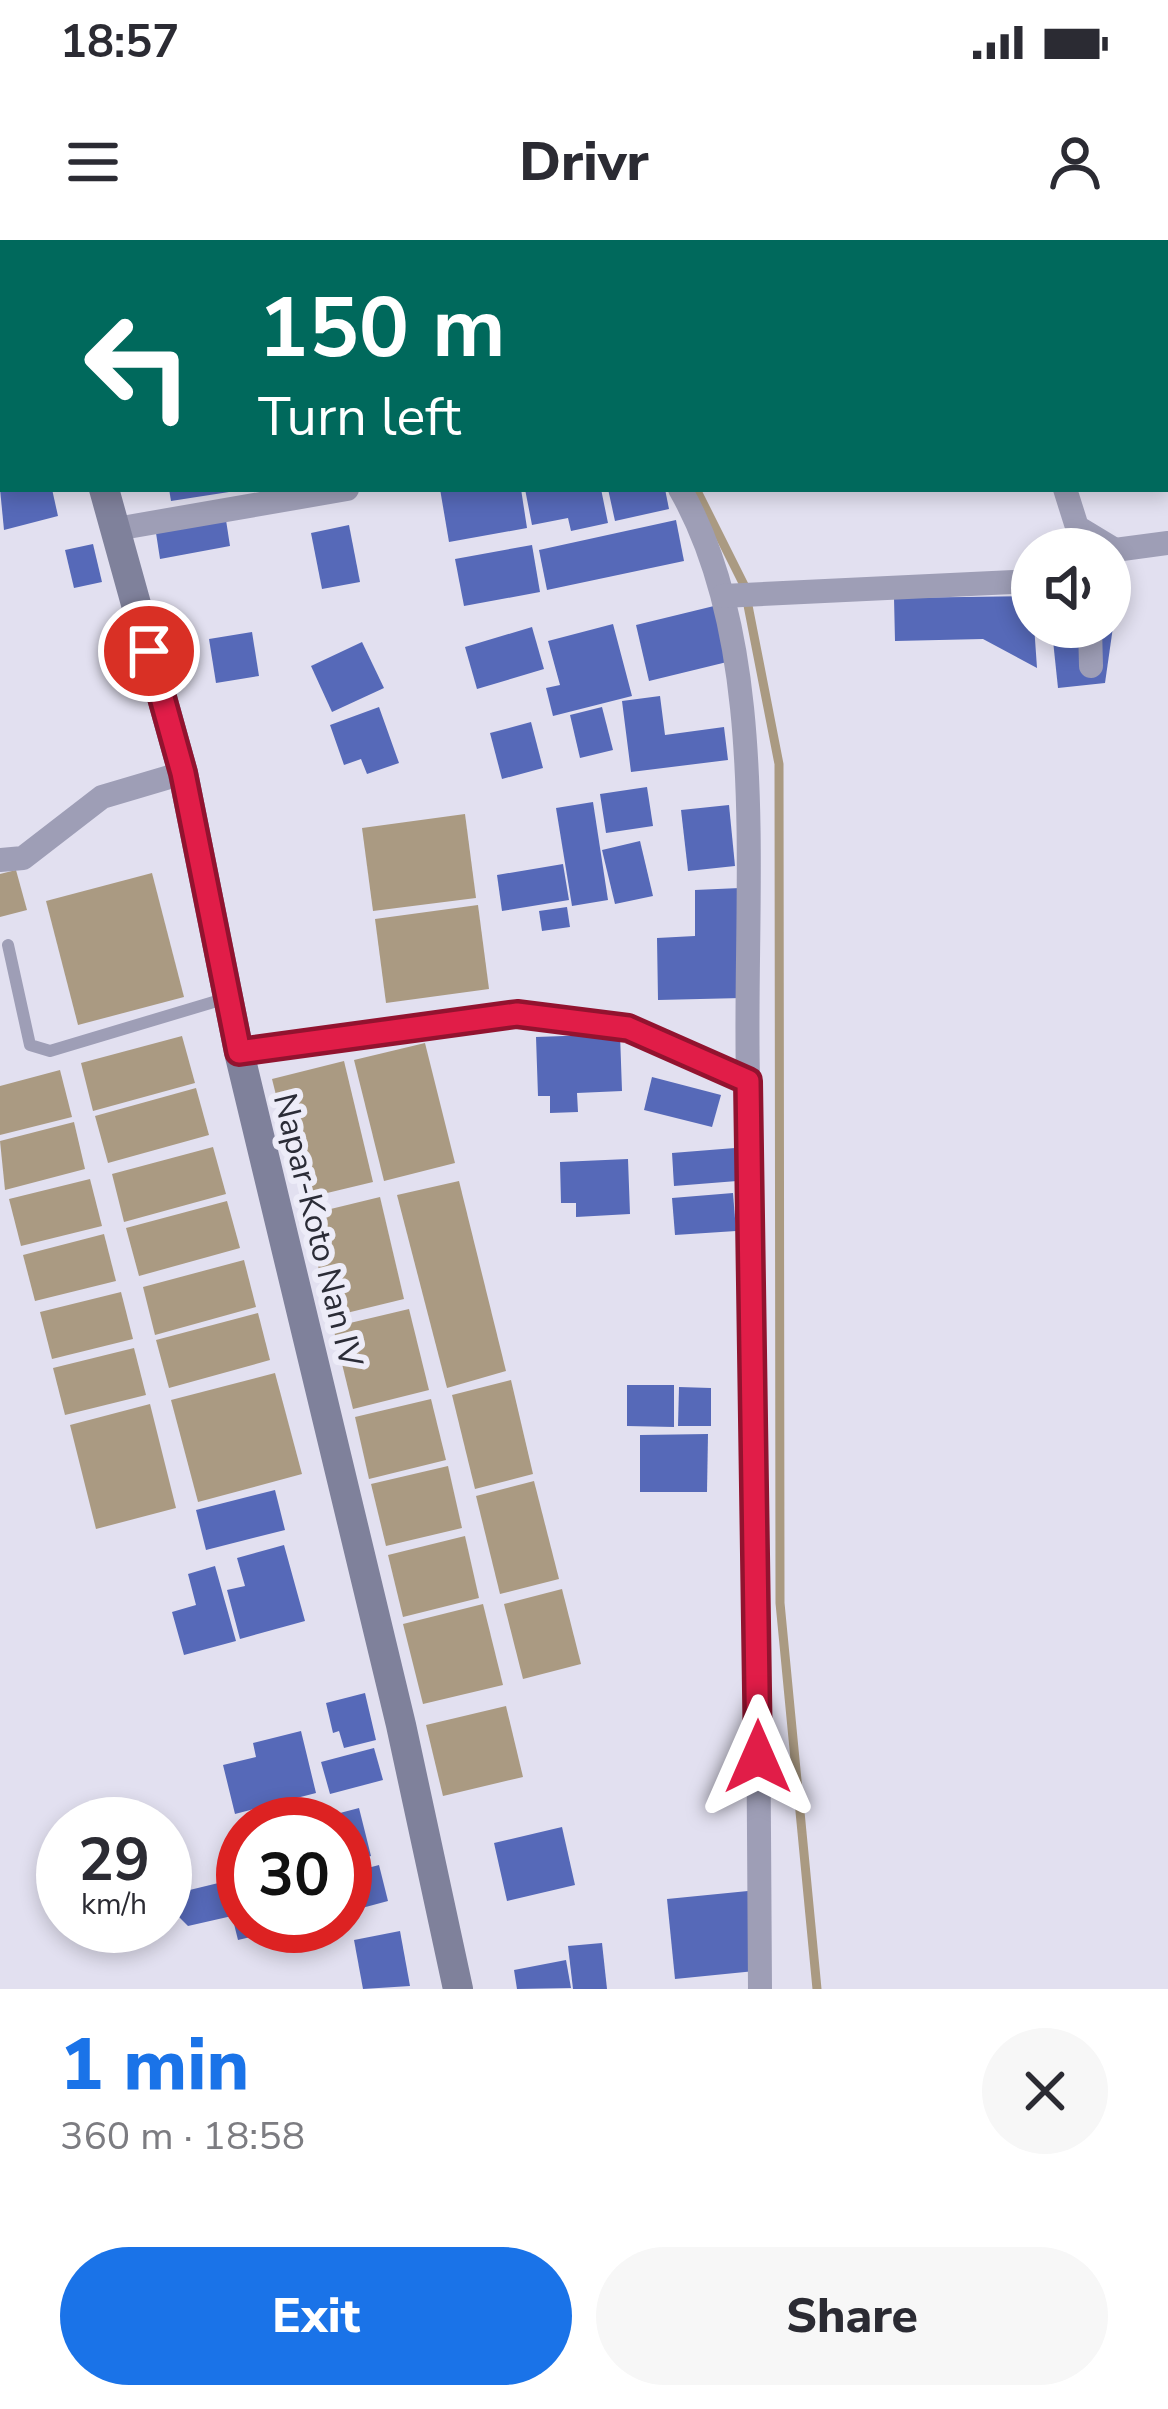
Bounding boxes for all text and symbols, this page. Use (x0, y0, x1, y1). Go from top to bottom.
text: 18:57 (60, 12, 179, 73)
text: Drivr (519, 125, 649, 199)
icon: menu (60, 129, 126, 195)
icon: person (1042, 129, 1108, 195)
text: 150 m (258, 271, 506, 386)
icon: left (60, 288, 216, 444)
text: Turn left (258, 380, 461, 454)
map controls (1011, 528, 1131, 648)
button: sound (1011, 528, 1131, 648)
pin (98, 600, 200, 702)
icon: arrive (116, 618, 182, 684)
street label: Napar-Koto Nan IV (262, 1089, 373, 1372)
position arrow (695, 1694, 821, 1820)
speed limit sign: 30 (216, 1797, 372, 1953)
text: 29 (78, 1819, 150, 1901)
text: km/h (81, 1884, 147, 1925)
text: 1 min (60, 2016, 249, 2114)
button: close (982, 2028, 1108, 2154)
text: 360 m · 18:58 (60, 2110, 305, 2163)
button: Exit (60, 2247, 572, 2385)
button: Share (596, 2247, 1108, 2385)

